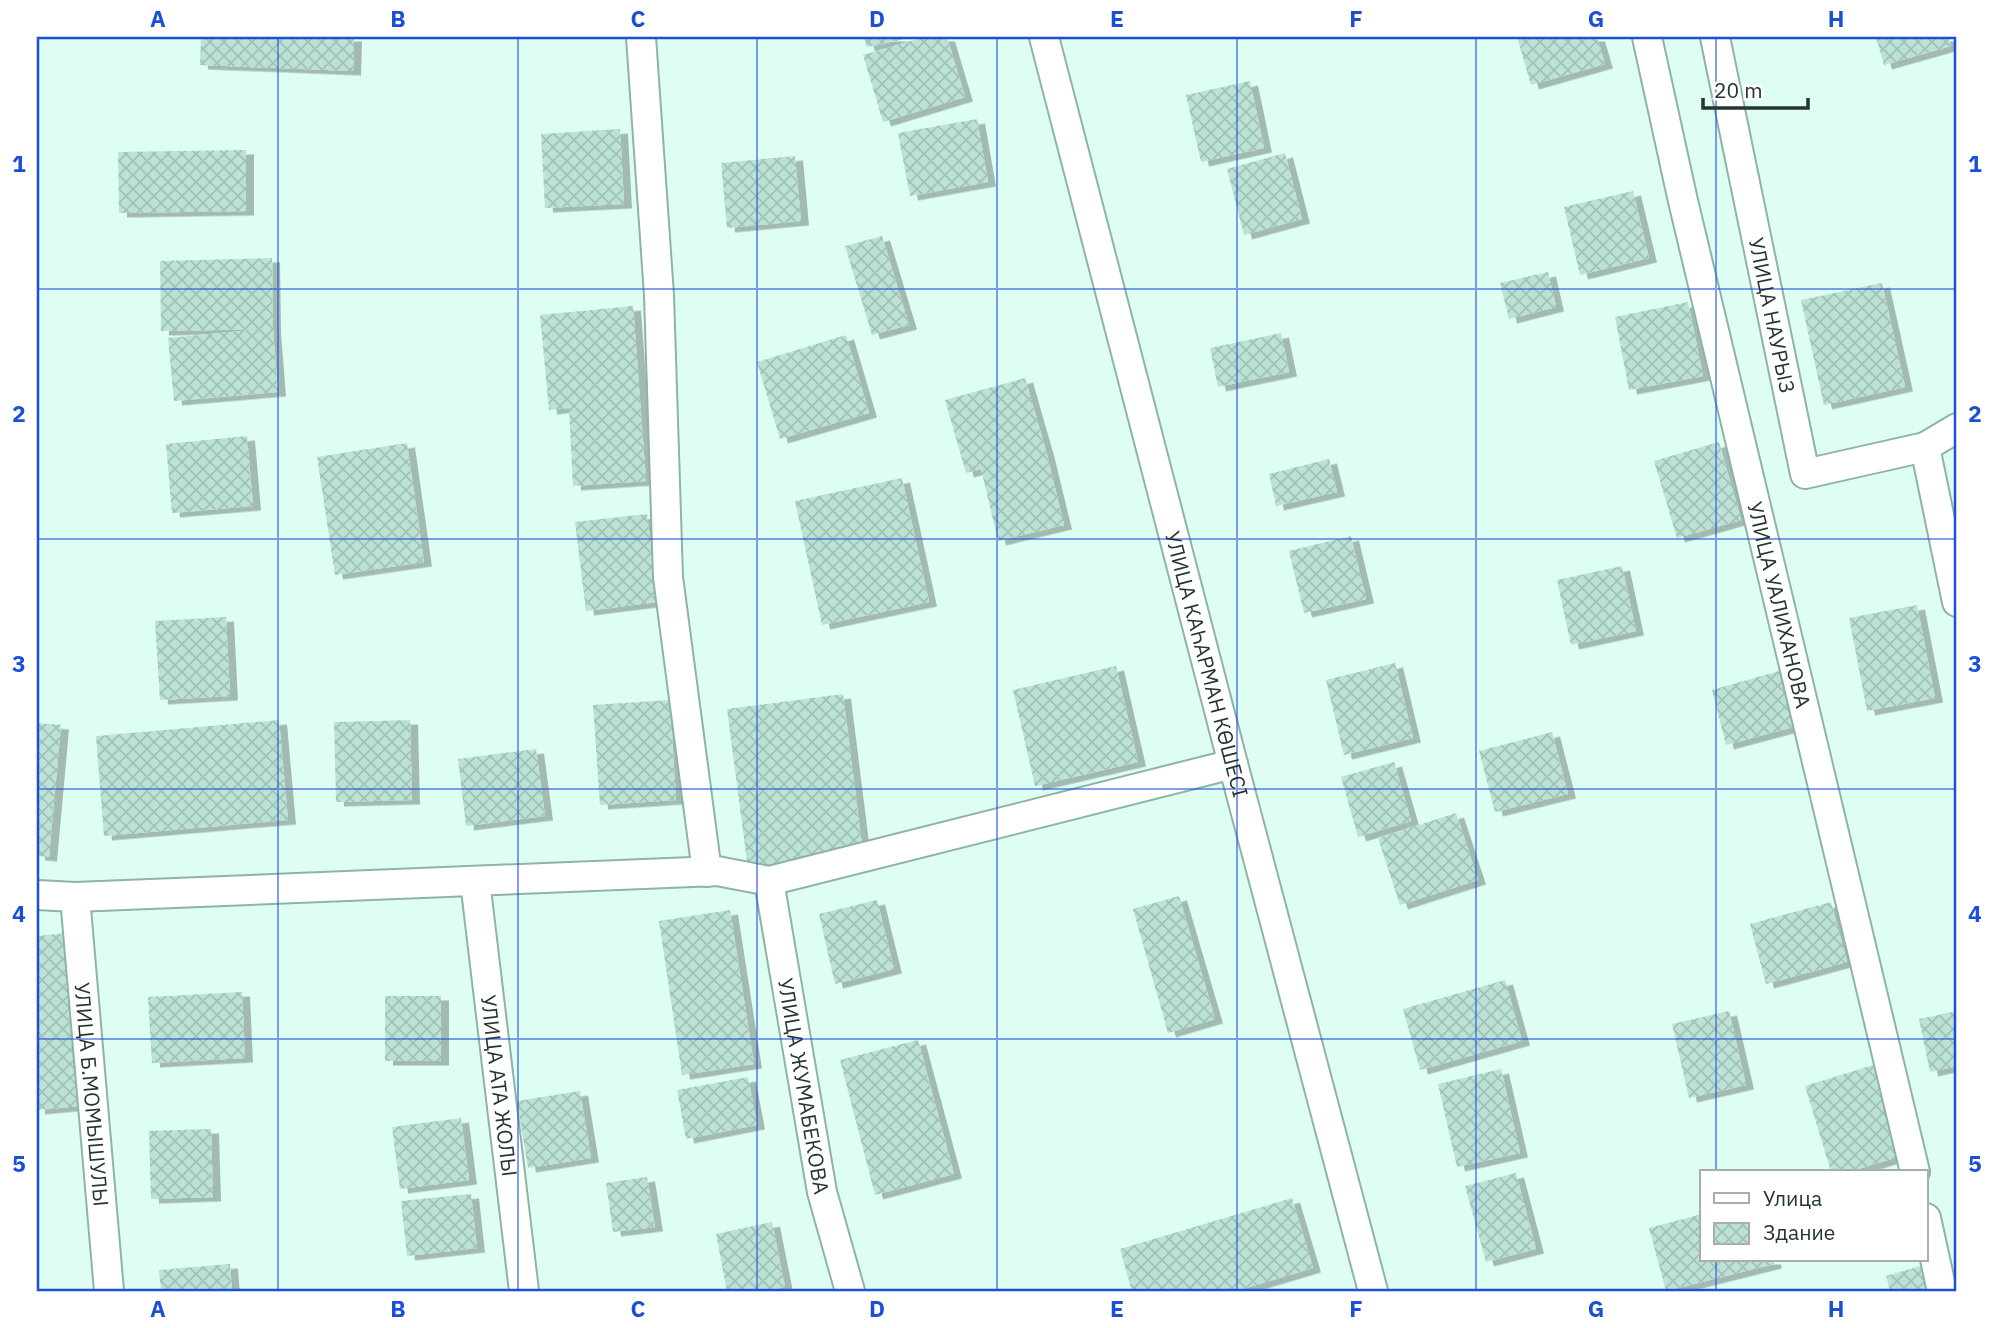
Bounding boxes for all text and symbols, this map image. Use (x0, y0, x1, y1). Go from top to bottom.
text: A (150, 3, 166, 33)
text: B (390, 3, 406, 33)
text: C (631, 3, 646, 33)
text: D (869, 3, 885, 33)
text: E (1110, 3, 1124, 33)
text: F (1349, 3, 1363, 33)
text: G (1588, 3, 1604, 33)
text: H (1828, 3, 1844, 33)
scale bar (1703, 66, 1808, 110)
text: 20 m (1714, 76, 1763, 104)
text: 1 (12, 148, 26, 178)
text: 1 (1968, 148, 1982, 178)
street label: УЛИЦА НАУРЫЗ (1743, 235, 1802, 395)
text: 2 (12, 398, 26, 428)
text: 2 (1968, 398, 1982, 428)
street label: УЛИЦА УАЛИХАНОВА (1741, 499, 1818, 711)
street label: УЛИЦА КАҺАРМАН КӨШЕСІ (1159, 528, 1255, 800)
text: 3 (12, 648, 26, 678)
text: 3 (1968, 648, 1982, 678)
text: 4 (12, 898, 26, 928)
text: 4 (1968, 898, 1982, 928)
street label: УЛИЦА ЖУМАБЕКОВА (772, 976, 836, 1196)
street label: УЛИЦА Б.МОМЫШУЛЫ (68, 981, 116, 1208)
street label: УЛИЦА АТА ЖОЛЫ (475, 993, 524, 1178)
text: 5 (12, 1148, 26, 1178)
text: 5 (1968, 1148, 1982, 1178)
legend (1700, 1170, 1927, 1262)
text: Улица (1763, 1184, 1822, 1212)
text: Здание (1763, 1218, 1835, 1246)
text: A (150, 1293, 166, 1323)
text: B (390, 1293, 406, 1323)
text: C (631, 1293, 646, 1323)
text: D (869, 1293, 885, 1323)
text: E (1110, 1293, 1124, 1323)
text: F (1349, 1293, 1363, 1323)
text: G (1588, 1293, 1604, 1323)
text: H (1828, 1293, 1844, 1323)

